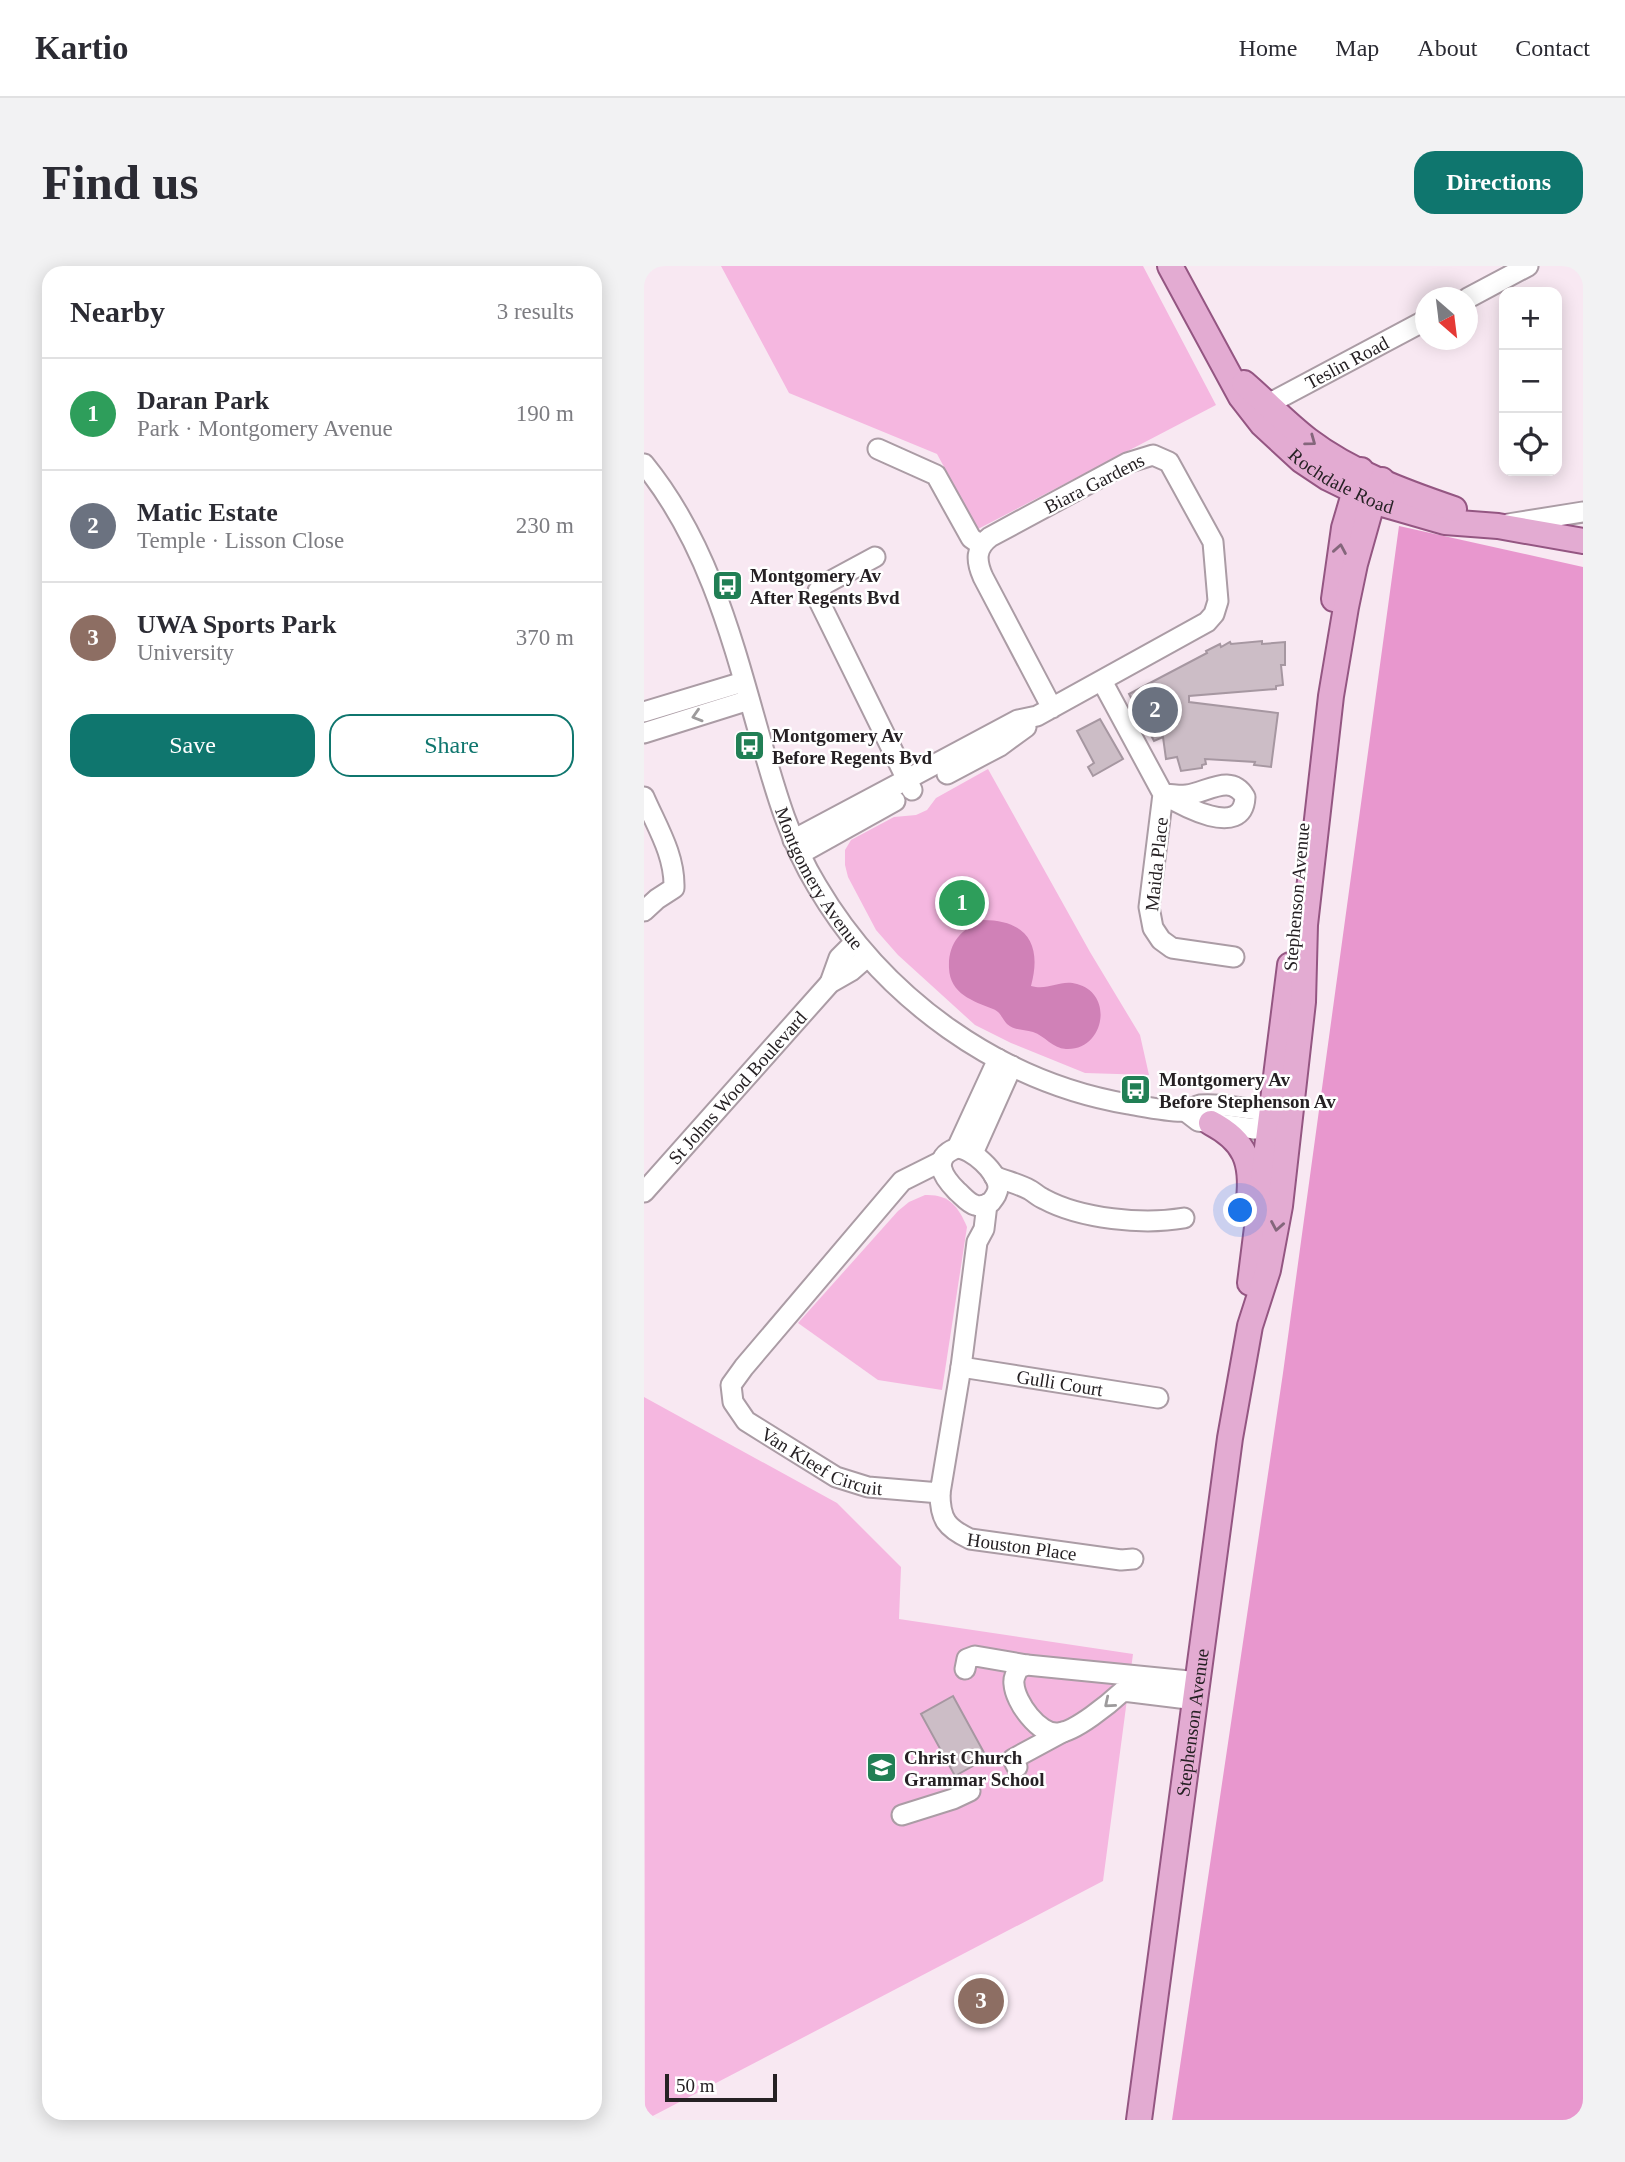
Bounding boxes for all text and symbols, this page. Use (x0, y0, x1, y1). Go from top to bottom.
text: Kartio (35, 30, 128, 66)
text: Home (1239, 35, 1297, 61)
text: Map (1335, 35, 1379, 61)
text: About (1417, 35, 1477, 61)
text: Contact (1515, 35, 1590, 61)
button: Directions (1414, 151, 1583, 214)
text: Find us (42, 155, 199, 210)
north arrow (1415, 287, 1478, 350)
map controls (1499, 287, 1562, 476)
button: + (1499, 287, 1562, 350)
text: Nearby (70, 295, 165, 328)
text: 3 results (497, 299, 574, 324)
street label: Teslin Road (1302, 332, 1392, 393)
button: − (1499, 350, 1562, 413)
text: Daran Park (137, 386, 269, 415)
text: 1 (87, 401, 99, 426)
text: 190 m (516, 401, 574, 426)
button: locate (1499, 413, 1562, 476)
text: Park · Montgomery Avenue (137, 416, 393, 441)
one-way arrow (1303, 433, 1316, 446)
street label: Rochdale Road (1284, 444, 1396, 518)
street label: Biara Gardens (1041, 449, 1148, 518)
text: Matic Estate (137, 498, 278, 527)
text: 2 (87, 513, 99, 538)
text: 230 m (516, 513, 574, 538)
text: Temple · Lisson Close (137, 528, 344, 553)
one-way arrow (1332, 543, 1347, 554)
place label: Montgomery Av After Regents Bvd (750, 565, 900, 608)
bus stop icon: Montgomery Av After Regents Bvd (710, 569, 744, 603)
text: UWA Sports Park (137, 610, 336, 639)
text: 3 (87, 625, 99, 650)
text: 370 m (516, 625, 574, 650)
text: University (137, 640, 234, 665)
pin: 2 (1132, 684, 1178, 736)
one-way arrow (691, 708, 703, 723)
button: Save (70, 714, 315, 777)
button: Share (329, 714, 574, 777)
place label: Montgomery Av Before Regents Bvd (772, 725, 933, 768)
bus stop icon: Montgomery Av Before Regents Bvd (732, 729, 766, 763)
street label: Montgomery Avenue (771, 804, 868, 954)
street label: Maida Place (1141, 816, 1172, 912)
street label: Stephenson Avenue (1280, 822, 1313, 972)
pin: 1 (939, 877, 985, 929)
street label: St Johns Wood Boulevard (664, 1007, 811, 1168)
place label: Montgomery Av Before Stephenson Av (1159, 1069, 1336, 1112)
bus stop icon: Montgomery Av Before Stephenson Av (1119, 1073, 1153, 1107)
your location (1223, 1193, 1257, 1227)
one-way arrow (1270, 1220, 1285, 1232)
street label: Gulli Court (1015, 1366, 1105, 1400)
street label: Van Kleef Circuit (757, 1423, 884, 1499)
street label: Houston Place (966, 1529, 1078, 1565)
street label: Stephenson Avenue (1172, 1647, 1213, 1798)
one-way arrow (1104, 1695, 1116, 1708)
place label: Christ Church Grammar School (904, 1747, 1045, 1790)
school or university icon: Christ Church Grammar School (864, 1751, 898, 1785)
pin: 3 (958, 1975, 1004, 2027)
scale bar (665, 2071, 777, 2103)
text: 50 m (676, 2075, 715, 2096)

